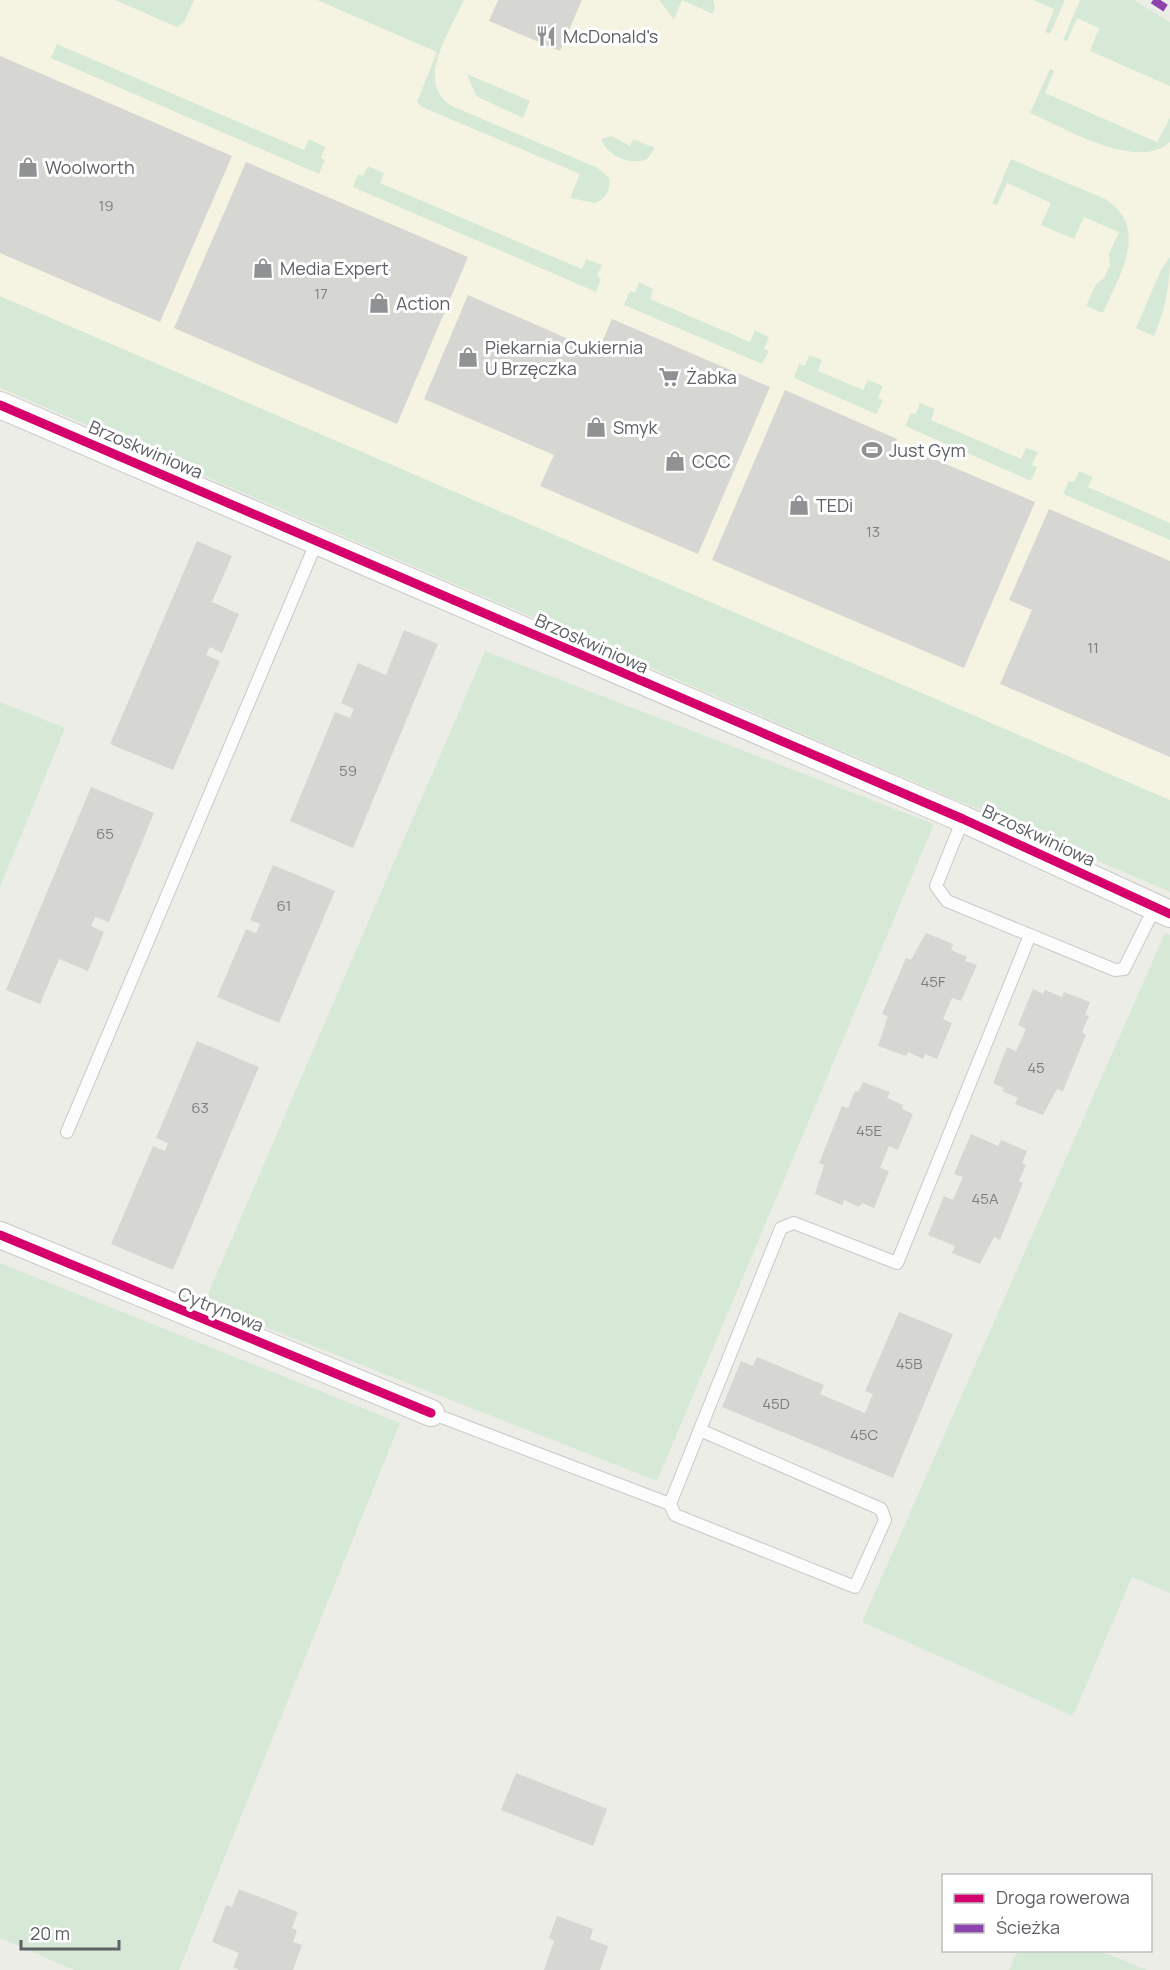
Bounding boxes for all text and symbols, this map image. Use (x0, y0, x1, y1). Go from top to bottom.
restaurant icon: McDonald's (534, 24, 558, 48)
place label: McDonald's (563, 24, 658, 48)
shop icon: Woolworth (16, 155, 40, 179)
place label: Woolworth (45, 155, 135, 179)
house number: 19 (98, 195, 114, 216)
shop icon: Media Expert (251, 256, 275, 280)
place label: Media Expert (280, 256, 389, 280)
house number: 17 (314, 283, 328, 304)
shop icon: Action (367, 291, 391, 315)
place label: Action (396, 291, 450, 315)
place label: Piekarnia Cukiernia U Brzęczka (485, 335, 643, 380)
shop icon: Piekarnia Cukiernia U Brzęczka (456, 345, 480, 369)
supermarket icon: Żabka (657, 365, 681, 389)
place label: Żabka (686, 365, 737, 389)
street label: Brzoskwiniowa (85, 414, 207, 484)
shop icon: Smyk (584, 415, 608, 439)
place label: Smyk (613, 415, 658, 439)
sports icon: Just Gym (860, 438, 884, 462)
place label: Just Gym (889, 438, 966, 462)
shop icon: CCC (663, 449, 687, 473)
place label: CCC (692, 449, 731, 473)
shop icon: TEDi (787, 493, 811, 517)
place label: TEDi (816, 493, 853, 517)
house number: 13 (866, 521, 880, 542)
street label: Brzoskwiniowa (532, 607, 652, 679)
house number: 11 (1087, 637, 1099, 658)
house number: 59 (339, 760, 357, 781)
street label: Brzoskwiniowa (979, 798, 1099, 872)
house number: 65 (96, 823, 114, 844)
house number: 61 (277, 895, 291, 916)
house number: 45F (920, 971, 946, 992)
house number: 45 (1027, 1057, 1045, 1078)
house number: 63 (191, 1097, 209, 1118)
house number: 45E (856, 1120, 882, 1141)
house number: 45A (971, 1188, 999, 1209)
street label: Cytrynowa (175, 1281, 267, 1337)
house number: 45B (896, 1353, 922, 1374)
house number: 45D (762, 1393, 790, 1414)
house number: 45C (850, 1424, 878, 1445)
legend (942, 1874, 1152, 1952)
text: Droga rowerowa (996, 1885, 1130, 1909)
scale bar (21, 1913, 118, 1951)
text: Ścieżka (996, 1915, 1060, 1939)
text: 20 m (30, 1921, 70, 1945)

